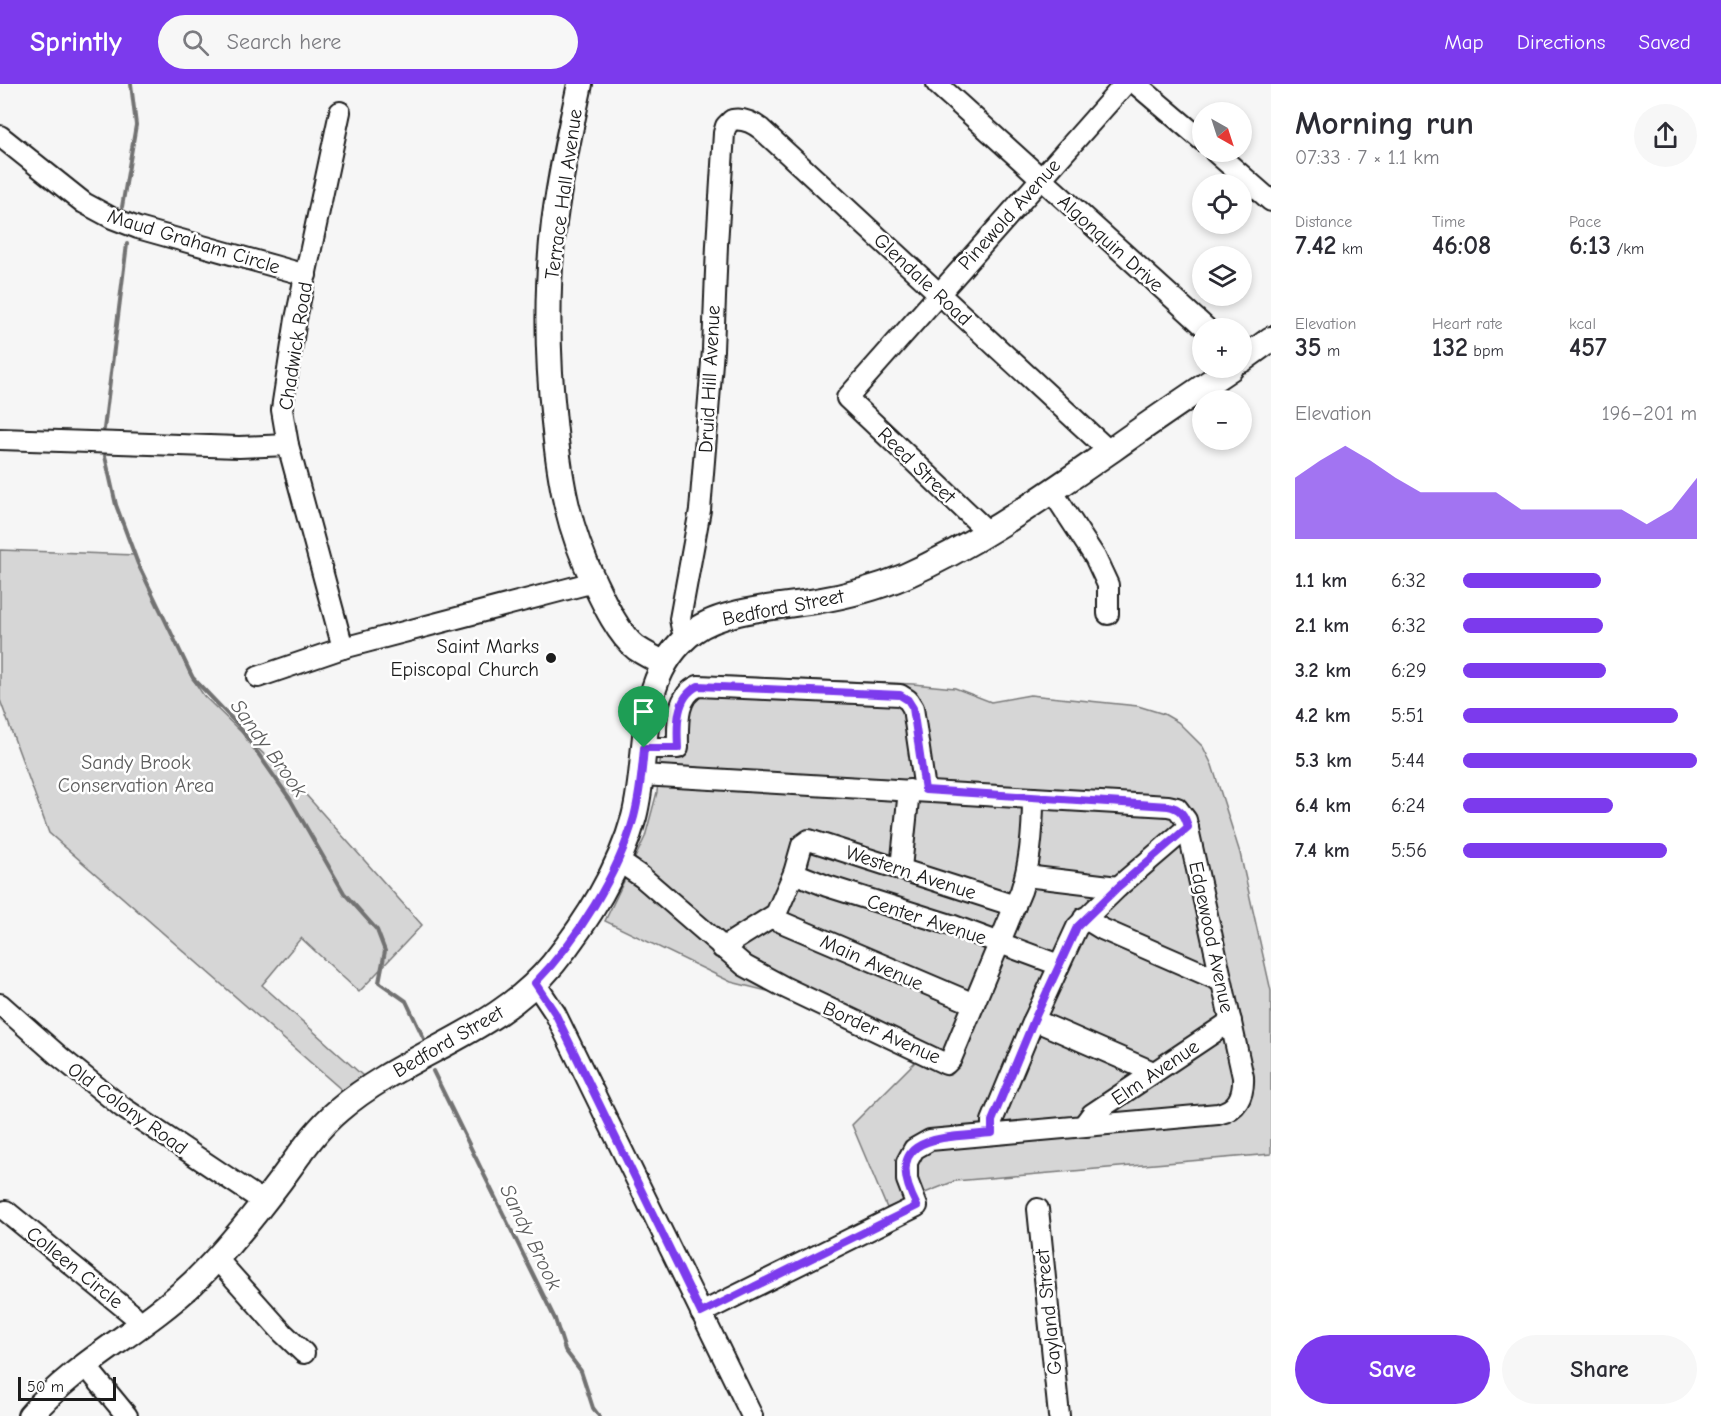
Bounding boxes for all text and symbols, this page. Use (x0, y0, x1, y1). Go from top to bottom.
search box (158, 15, 578, 69)
text: Sprintly (30, 26, 122, 58)
icon: search (179, 26, 212, 59)
text: Search here (227, 29, 341, 55)
text: Map (1444, 30, 1484, 54)
text: Directions (1517, 30, 1606, 54)
text: Saved (1639, 30, 1691, 54)
north arrow (1192, 102, 1252, 162)
map controls (1192, 102, 1252, 450)
text: Morning run (1295, 104, 1474, 142)
button: share (1634, 104, 1697, 167)
street label: Terrace Hall Avenue (540, 107, 587, 281)
text: 07:33 · 7 × 1.1 km (1295, 146, 1440, 169)
street label: Pinewold Avenue (953, 154, 1065, 275)
button: locate (1192, 174, 1252, 234)
street label: Algonquin Drive (1053, 190, 1168, 297)
street label: Maud Graham Circle (105, 204, 283, 279)
text: Distance (1295, 213, 1352, 231)
text: Time (1432, 213, 1465, 231)
text: Pace (1569, 213, 1601, 231)
street label: Glendale Road (869, 228, 976, 330)
text: 7.42 (1295, 231, 1337, 261)
text: 46:08 (1432, 231, 1491, 261)
text: 6:13 (1569, 231, 1611, 261)
text: km (1337, 240, 1363, 258)
text: /km (1611, 240, 1644, 258)
button: layers (1192, 246, 1252, 306)
street label: Chadwick Road (274, 280, 317, 412)
street label: Druid Hill Avenue (694, 305, 725, 453)
text: Elevation (1295, 315, 1356, 333)
text: Heart rate (1432, 315, 1503, 333)
text: kcal (1569, 315, 1596, 333)
button: + (1192, 318, 1252, 378)
text: 35 (1295, 333, 1322, 363)
text: 132 (1432, 333, 1468, 363)
text: 457 (1569, 333, 1607, 363)
text: m (1322, 342, 1340, 360)
text: bpm (1468, 342, 1504, 360)
button: − (1192, 390, 1252, 450)
text: Elevation (1295, 402, 1372, 425)
text: 196–201 m (1602, 402, 1697, 425)
street label: Reed Street (873, 423, 961, 509)
text: 1.1 km (1295, 569, 1347, 592)
text: 6:32 (1391, 569, 1426, 592)
street label: Bedford Street (720, 584, 847, 631)
text: 2.1 km (1295, 614, 1349, 637)
text: 6:32 (1391, 614, 1426, 637)
place label: Saint Marks Episcopal Church (390, 635, 539, 681)
marker: Saint Marks Episcopal Church (544, 651, 558, 665)
text: 3.2 km (1295, 659, 1351, 682)
text: 6:29 (1391, 659, 1427, 682)
pin (618, 686, 669, 748)
water label: Sandy Brook (226, 695, 313, 802)
icon: arrive (627, 695, 660, 728)
text: 4.2 km (1295, 704, 1351, 727)
text: 5:51 (1391, 704, 1424, 727)
text: 5.3 km (1295, 749, 1352, 772)
text: 5:44 (1391, 749, 1425, 772)
park label: Sandy Brook Conservation Area (58, 751, 214, 797)
text: 6.4 km (1295, 794, 1351, 817)
text: 6:24 (1391, 794, 1426, 817)
text: 7.4 km (1295, 839, 1350, 862)
text: 5:56 (1391, 839, 1427, 862)
street label: Western Avenue (843, 841, 979, 904)
street label: Edgewood Avenue (1184, 859, 1239, 1015)
street label: Center Avenue (864, 889, 989, 950)
street label: Main Avenue (817, 930, 927, 995)
street label: Border Avenue (819, 996, 944, 1069)
street label: Bedford Street (389, 1000, 509, 1082)
street label: Elm Avenue (1107, 1035, 1203, 1110)
street label: Old Colony Road (63, 1057, 192, 1160)
water label: Sandy Brook (495, 1180, 567, 1294)
street label: Colleen Circle (22, 1221, 128, 1313)
street label: Gayland Street (1030, 1246, 1067, 1376)
button: Save (1295, 1335, 1490, 1404)
button: Share (1502, 1335, 1697, 1404)
scale bar (18, 1374, 116, 1402)
text: 50 m (27, 1378, 64, 1396)

